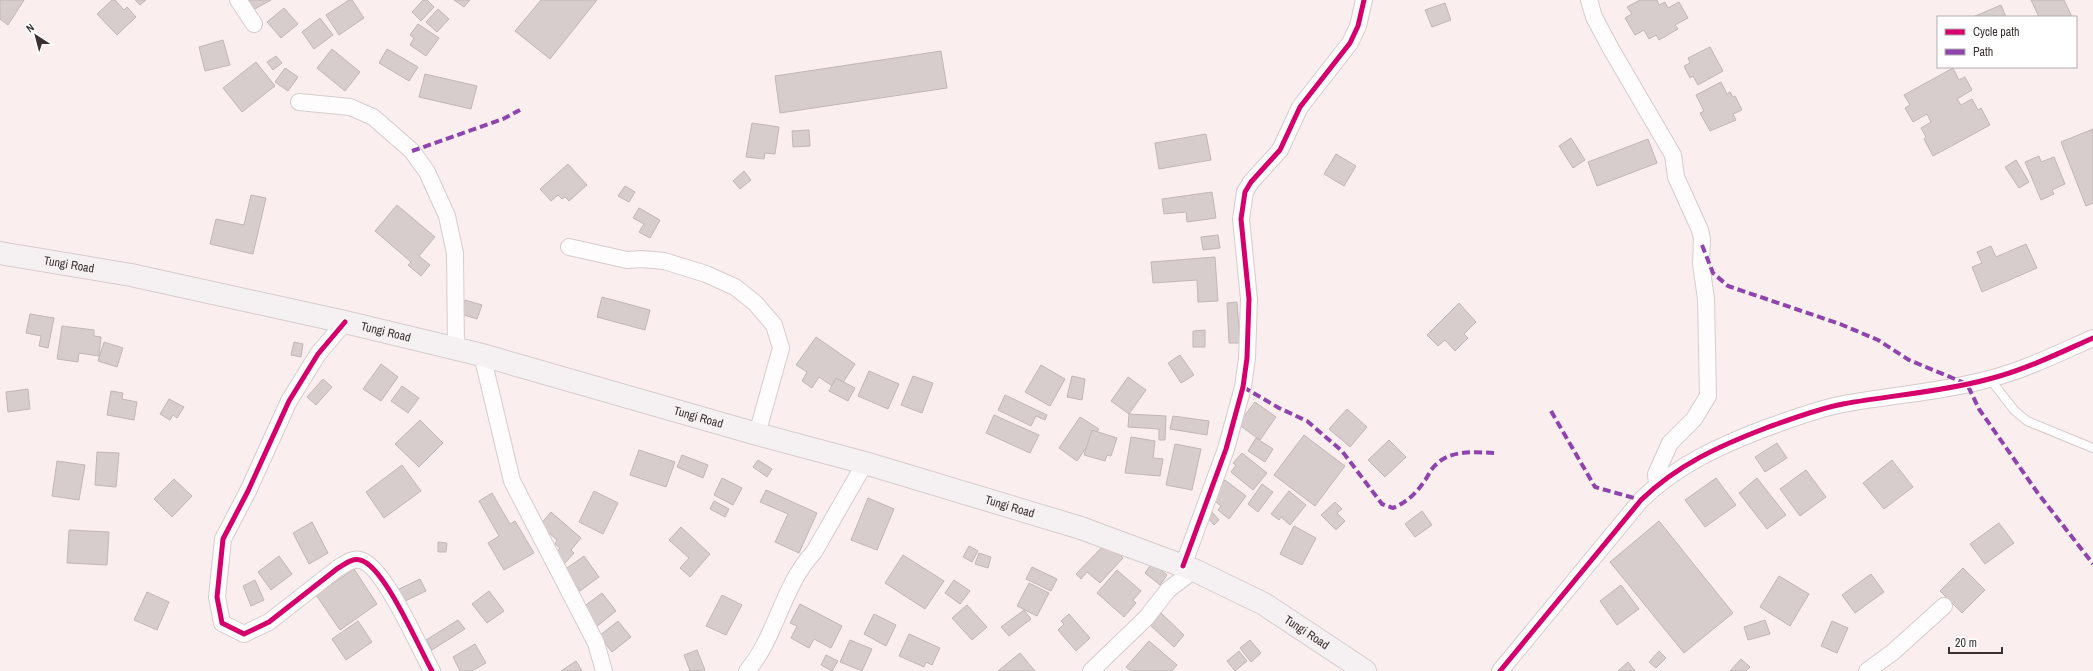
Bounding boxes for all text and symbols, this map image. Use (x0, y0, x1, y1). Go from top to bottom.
north arrow (16, 16, 56, 56)
legend (1937, 16, 2077, 68)
text: N (23, 20, 37, 35)
text: Cycle path (1973, 24, 2020, 40)
text: Path (1973, 44, 1993, 60)
street label: Tungi Road (43, 253, 95, 277)
street label: Tungi Road (359, 318, 412, 346)
street label: Tungi Road (672, 402, 725, 432)
street label: Tungi Road (983, 492, 1036, 522)
street label: Tungi Road (1281, 612, 1332, 653)
scale bar (1949, 629, 2002, 655)
text: 20 m (1955, 635, 1977, 651)

